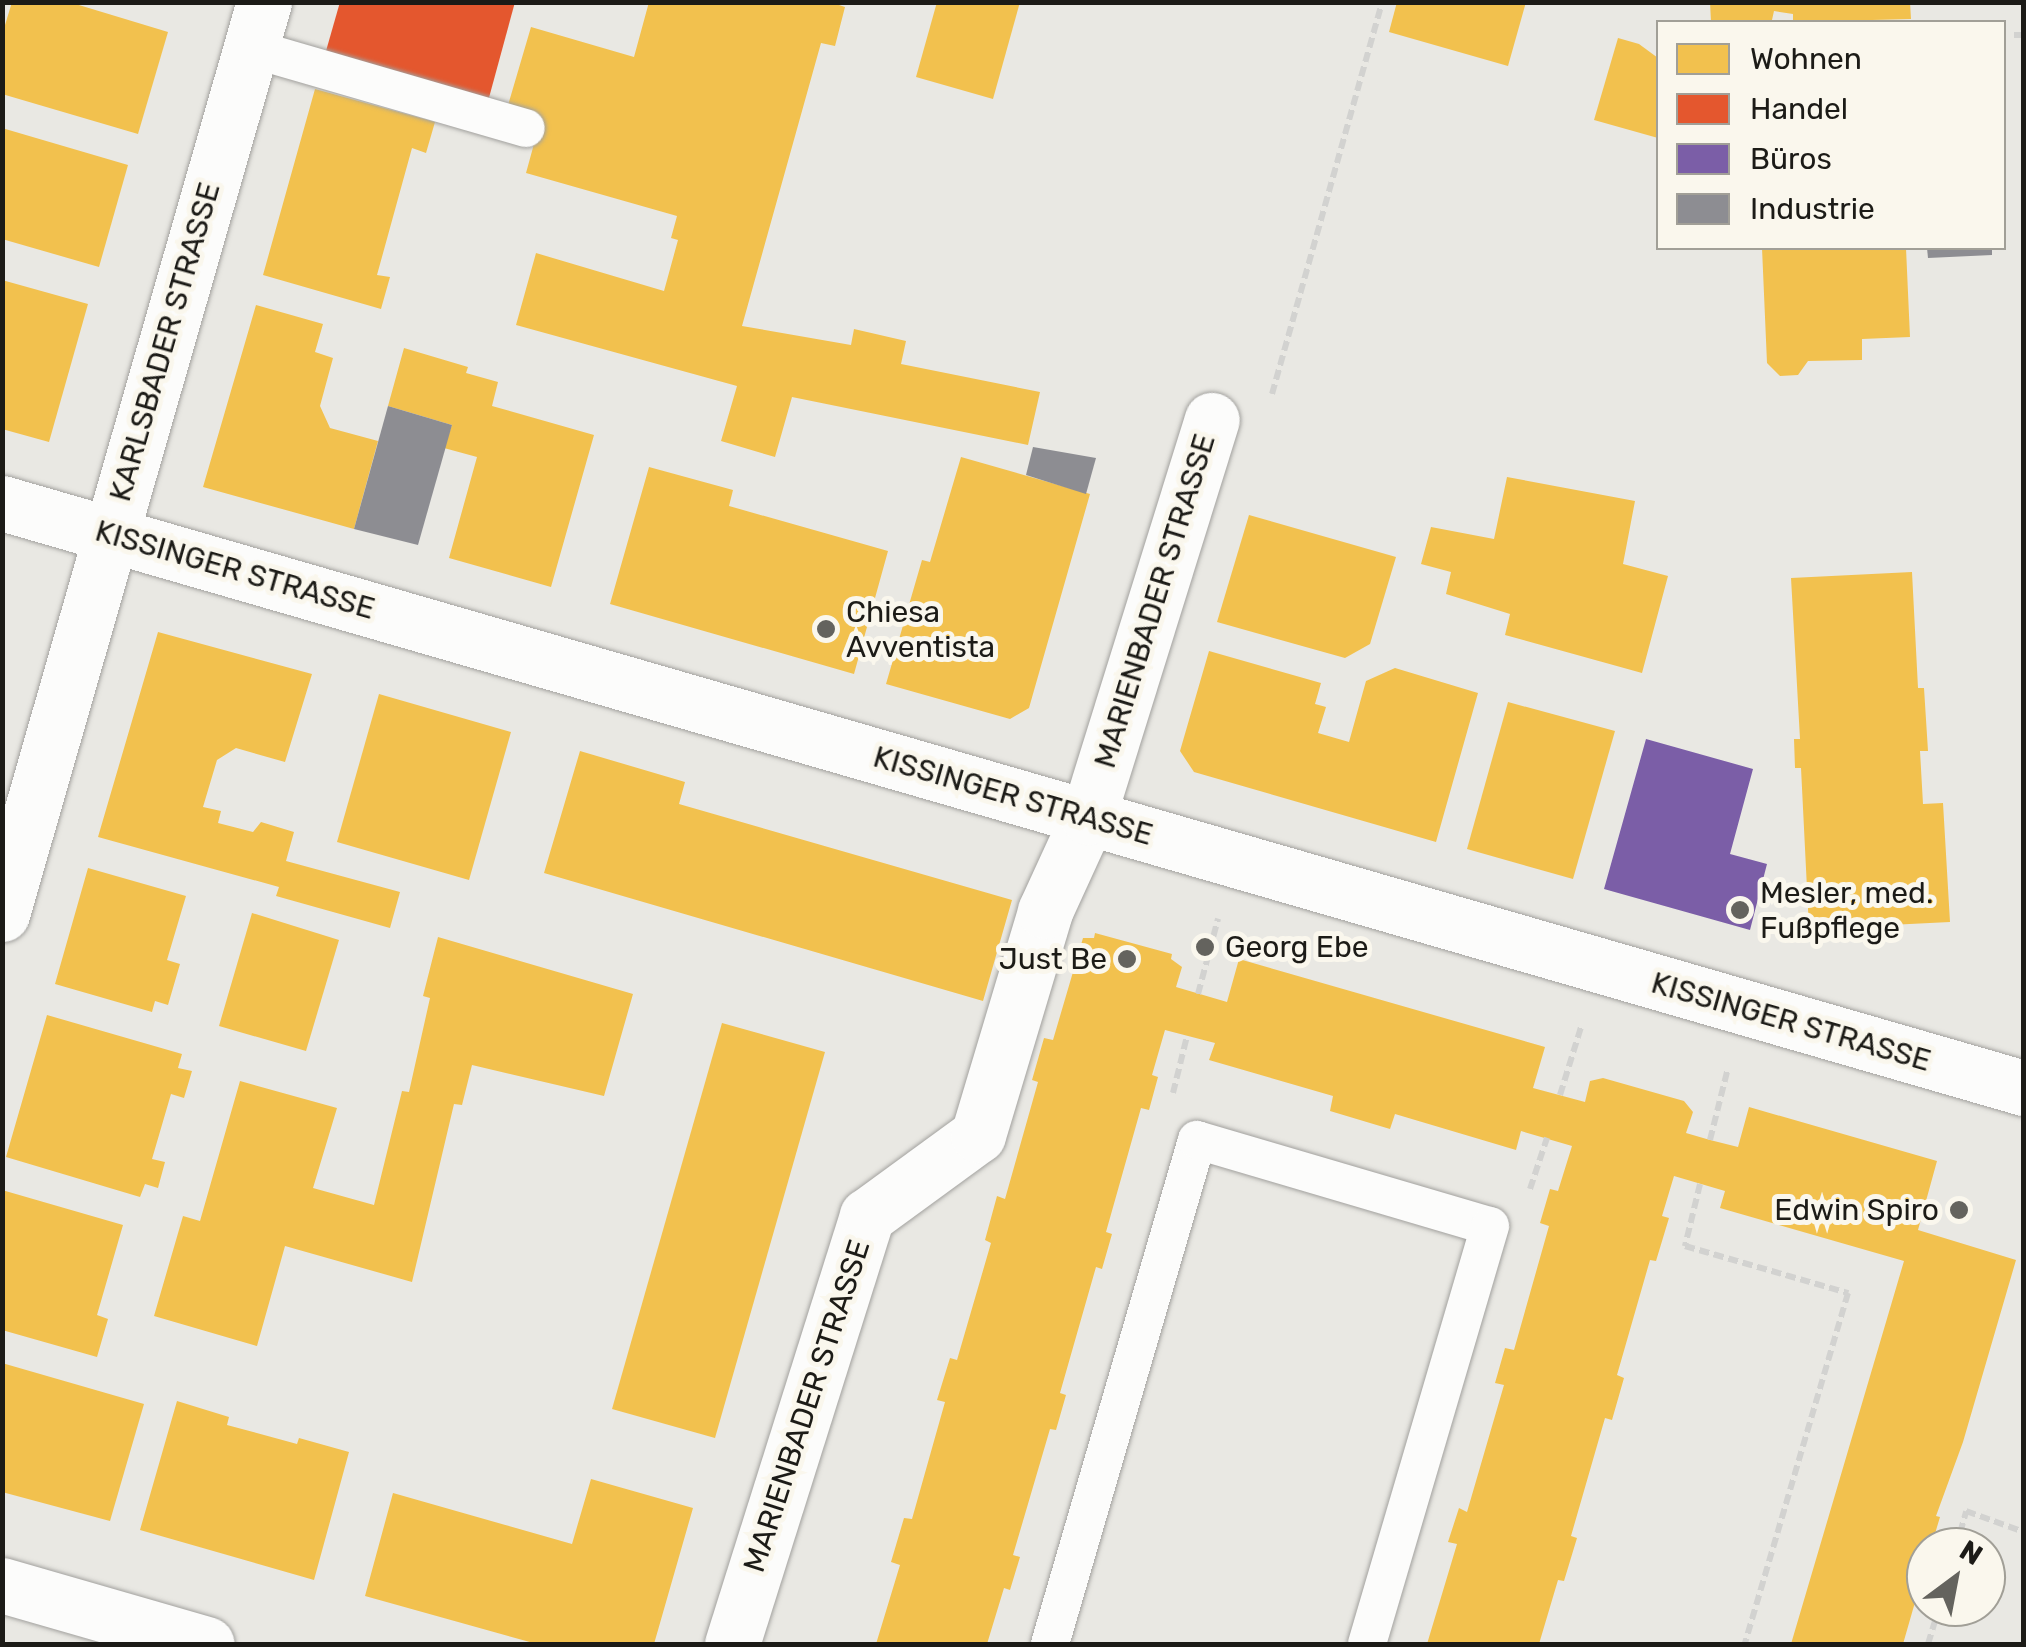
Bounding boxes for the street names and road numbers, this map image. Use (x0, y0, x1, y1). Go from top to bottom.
street label: KARLSBADER STRASSE (102, 179, 228, 505)
street label: MARIENBADER STRASSE (1087, 430, 1223, 772)
street label: KISSINGER STRASSE (91, 513, 379, 627)
street label: KISSINGER STRASSE (869, 739, 1157, 853)
street label: KISSINGER STRASSE (1647, 965, 1935, 1079)
street label: MARIENBADER STRASSE (736, 1235, 878, 1577)

